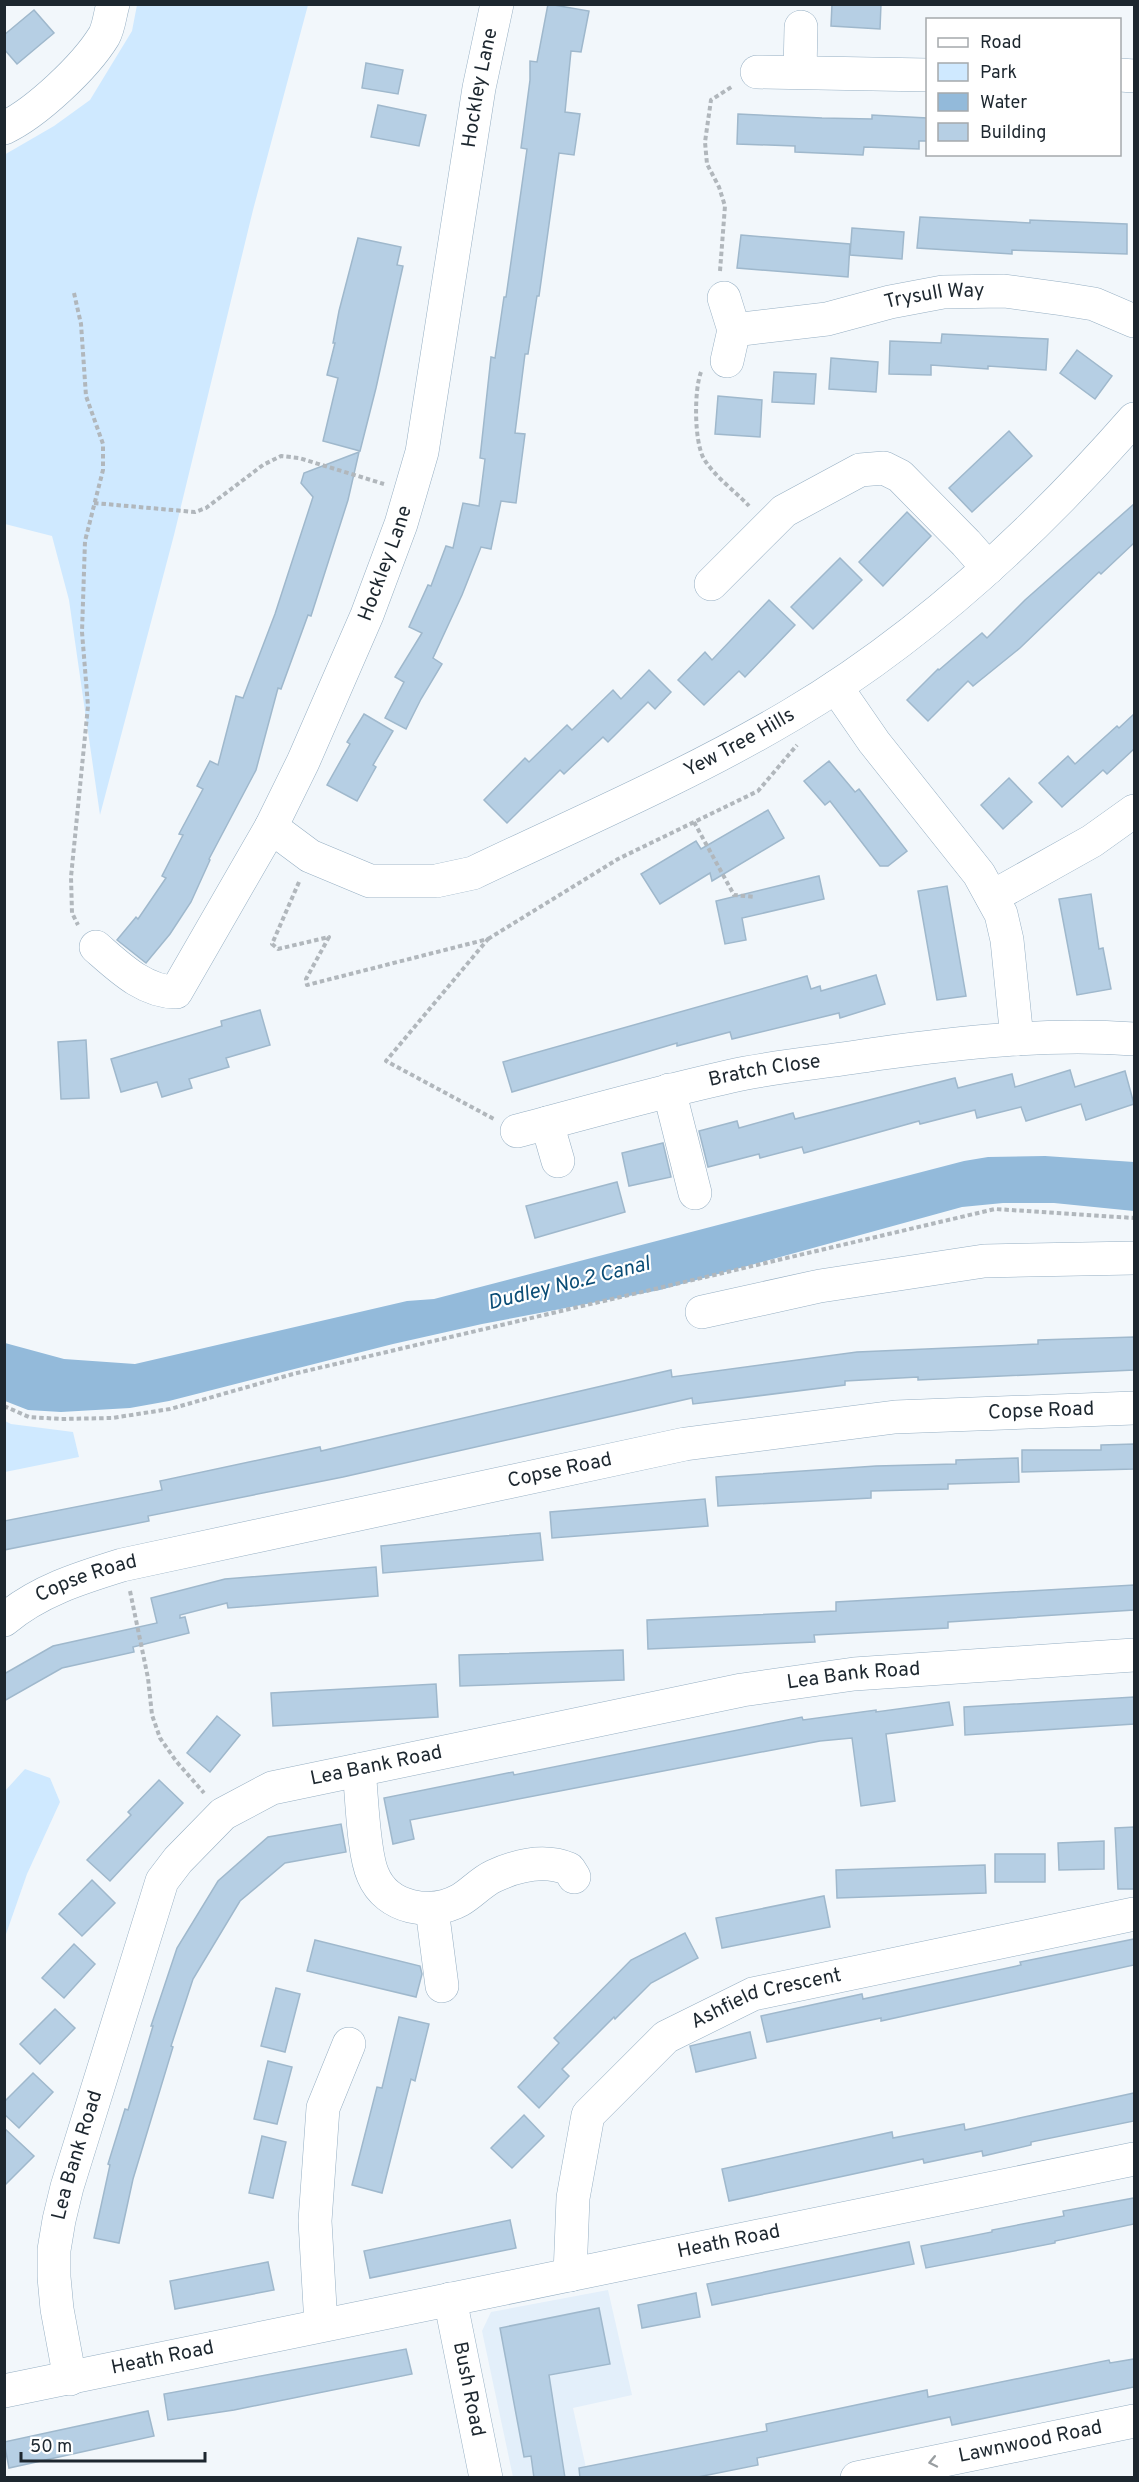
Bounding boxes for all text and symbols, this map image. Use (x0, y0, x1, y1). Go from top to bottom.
legend (926, 18, 1121, 156)
street label: Hockley Lane (457, 26, 504, 150)
text: Road (980, 32, 1022, 55)
text: Park (980, 62, 1017, 85)
text: Water (980, 92, 1027, 115)
text: Building (980, 122, 1046, 145)
street label: Trysull Way (882, 278, 985, 316)
street label: Hockley Lane (353, 503, 419, 625)
street label: Yew Tree Hills (680, 703, 800, 784)
street label: Bratch Close (706, 1049, 822, 1094)
water label: Dudley No.2 Canal (485, 1250, 655, 1317)
street label: Copse Road (988, 1397, 1095, 1426)
street label: Copse Road (505, 1447, 615, 1495)
street label: Copse Road (31, 1549, 139, 1609)
street label: Lea Bank Road (785, 1657, 921, 1696)
street label: Lea Bank Road (308, 1740, 445, 1793)
street label: Ashfield Crescent (687, 1963, 844, 2036)
street label: Lea Bank Road (46, 2087, 109, 2223)
street label: Heath Road (675, 2219, 783, 2265)
street label: Heath Road (109, 2335, 216, 2382)
street label: Bush Road (446, 2340, 490, 2439)
street label: Lawnwood Road (956, 2415, 1105, 2470)
scale bar (21, 2425, 206, 2463)
text: 50 m (30, 2436, 72, 2459)
one-way arrow (928, 2455, 938, 2468)

